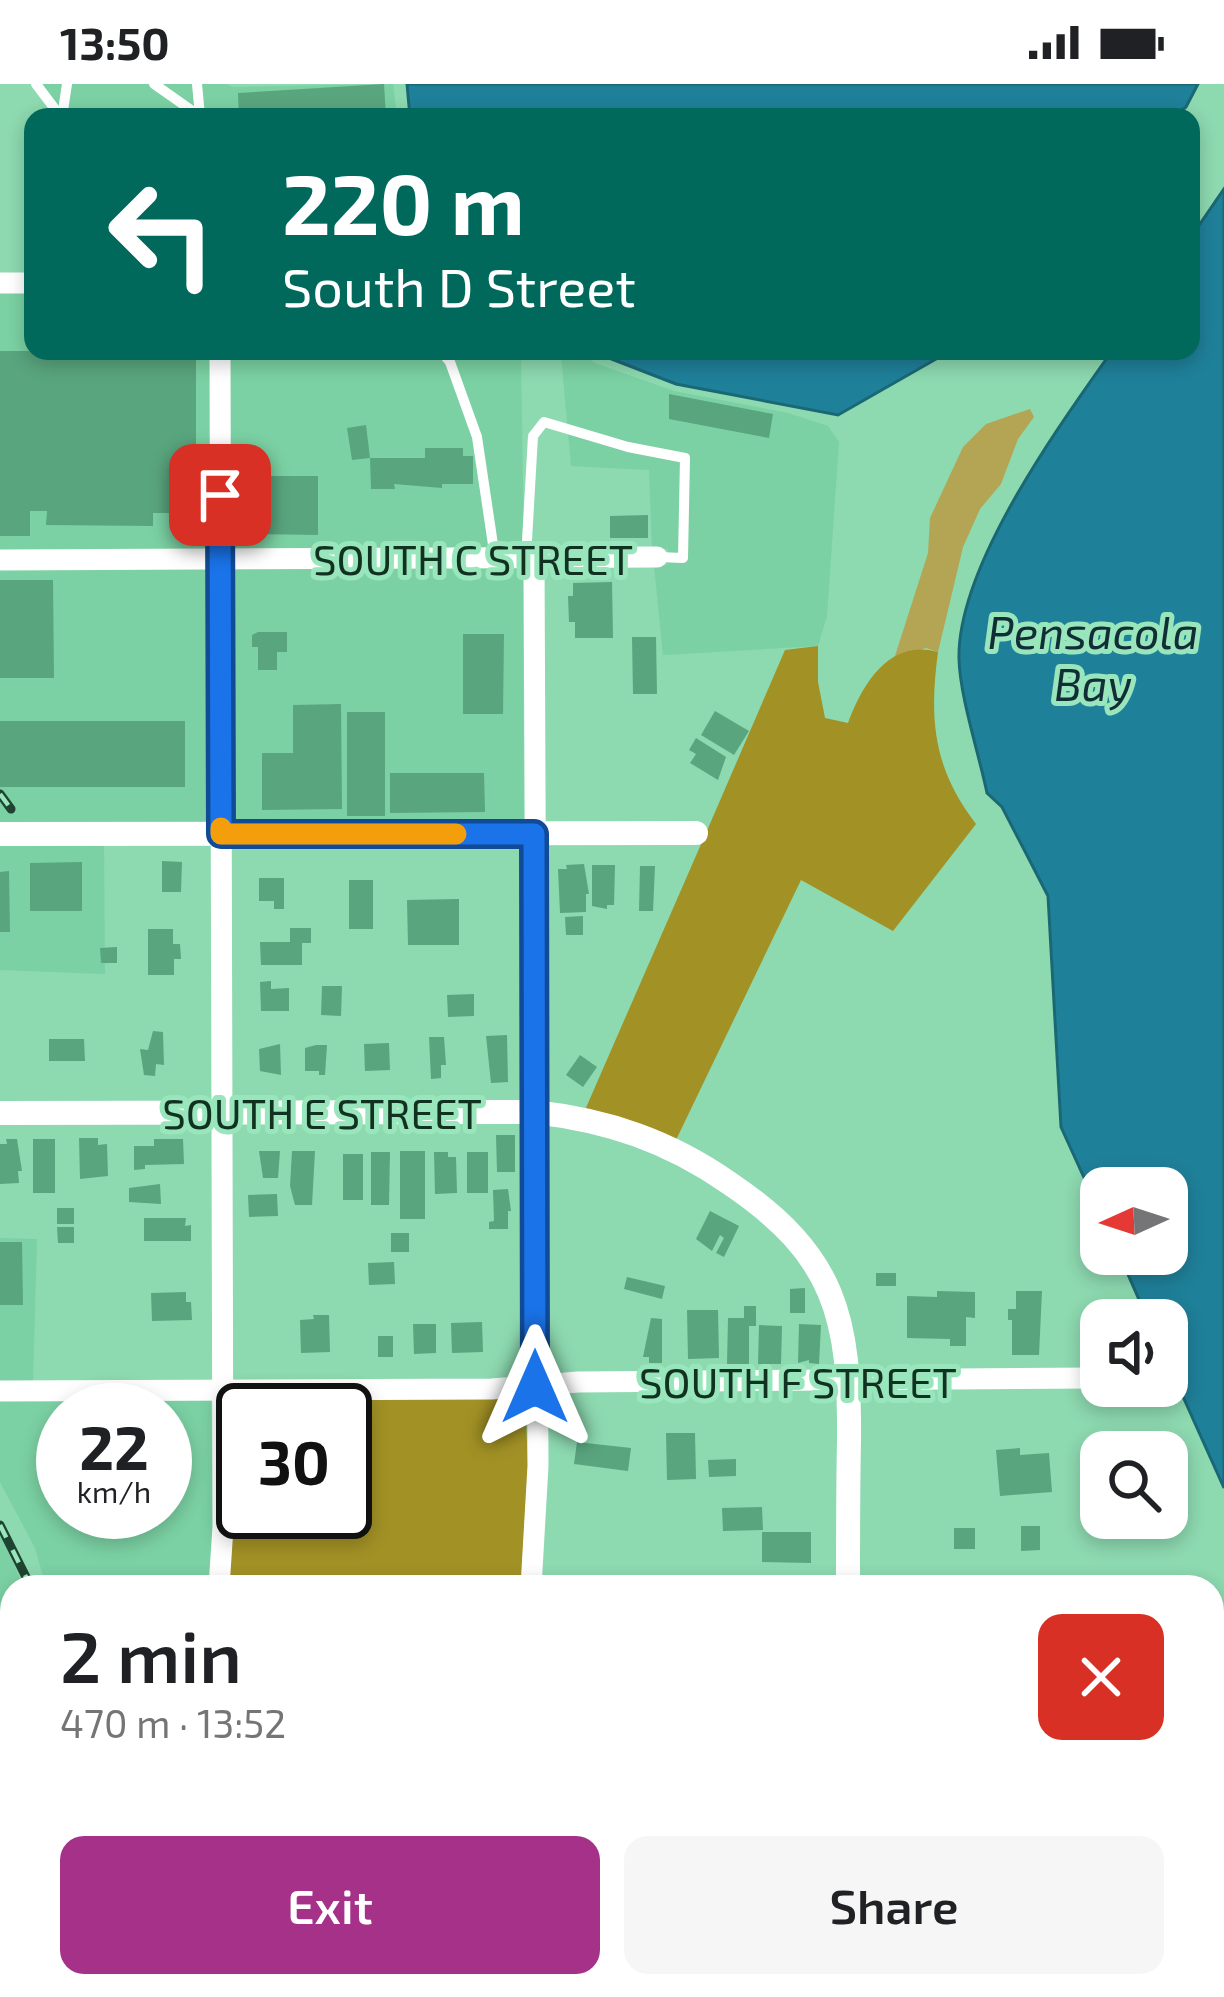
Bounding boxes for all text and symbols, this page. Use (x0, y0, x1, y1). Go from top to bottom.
text: 13:50 (60, 15, 170, 69)
text: 220 m (282, 151, 525, 252)
icon: left (84, 156, 240, 312)
text: South D Street (282, 253, 636, 318)
pin (169, 444, 271, 546)
icon: arrive (187, 462, 253, 528)
street label: SOUTH C STREET (313, 533, 633, 583)
water label: Pensacola Bay (988, 604, 1198, 711)
street label: SOUTH E STREET (162, 1087, 482, 1137)
north arrow (1080, 1167, 1188, 1275)
map controls (1080, 1167, 1188, 1539)
button: sound (1080, 1299, 1188, 1407)
position arrow (472, 1324, 598, 1450)
street label: SOUTH F STREET (639, 1356, 957, 1406)
speed limit sign: 30 (216, 1383, 372, 1539)
text: 22 (79, 1410, 149, 1482)
button: search (1080, 1431, 1188, 1539)
text: km/h (77, 1473, 151, 1509)
text: 2 min (60, 1611, 242, 1697)
button: close (1038, 1614, 1164, 1740)
text: 470 m · 13:52 (60, 1699, 286, 1746)
button: Exit (60, 1836, 600, 1974)
button: Share (624, 1836, 1164, 1974)

